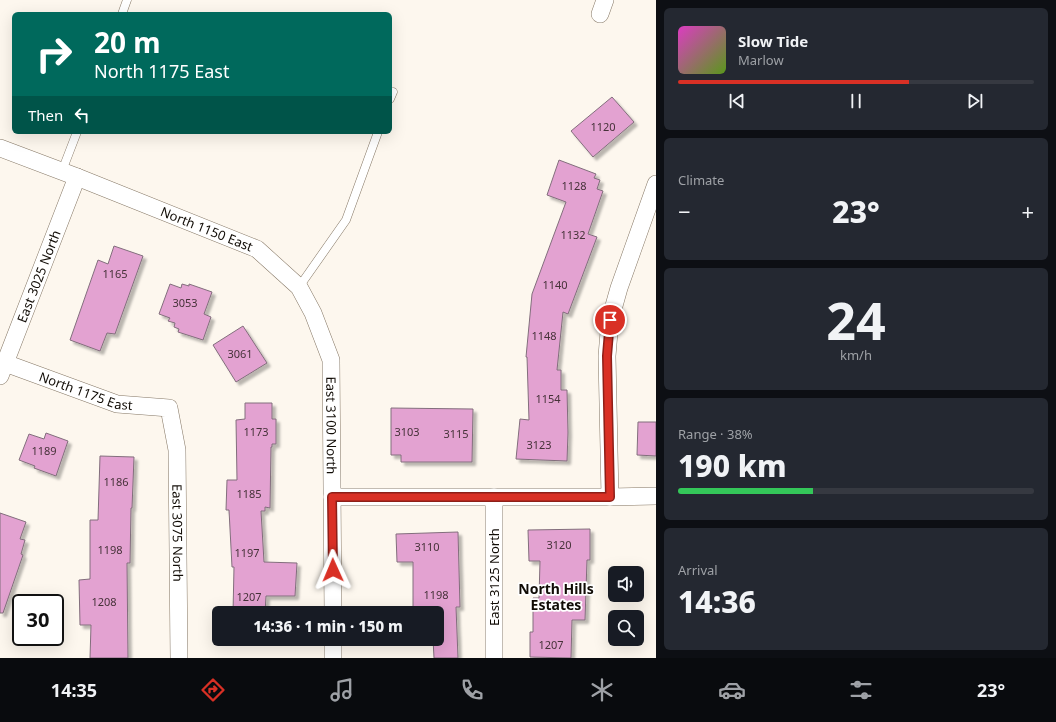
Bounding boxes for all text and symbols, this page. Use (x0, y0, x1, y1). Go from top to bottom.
text: 20 m (94, 23, 161, 61)
icon: right (28, 28, 80, 80)
text: Slow Tide (738, 31, 808, 51)
text: Marlow (738, 51, 784, 69)
text: North 1175 East (94, 59, 229, 83)
icon: previous (726, 90, 748, 112)
icon: pause (845, 90, 867, 112)
icon: next (964, 90, 986, 112)
icon: left (71, 104, 93, 126)
text: Then (28, 105, 63, 125)
house number: 1120 (590, 119, 616, 134)
text: Climate (678, 171, 724, 189)
house number: 1128 (561, 178, 587, 193)
text: 23° (832, 191, 880, 232)
text: − (678, 196, 691, 226)
text: + (1021, 196, 1034, 226)
street label: North 1150 East (158, 202, 256, 256)
street label: East 3025 North (13, 227, 65, 325)
house number: 1132 (560, 227, 586, 242)
house number: 1165 (102, 266, 128, 281)
house number: 1140 (542, 277, 568, 292)
text: 24 (826, 284, 886, 355)
house number: 3053 (172, 295, 198, 310)
pin (593, 303, 627, 337)
icon: arrive (599, 309, 621, 331)
house number: 1148 (531, 328, 557, 343)
house number: 3061 (227, 346, 253, 361)
text: km/h (840, 346, 872, 364)
street label: North 1175 East (37, 367, 134, 414)
street label: East 3100 North (322, 376, 341, 474)
house number: 1154 (535, 391, 561, 406)
house number: 1173 (243, 424, 269, 439)
house number: 3103 (394, 424, 420, 439)
text: Range · 38% (678, 425, 753, 443)
house number: 3115 (443, 426, 469, 441)
house number: 3123 (526, 437, 552, 452)
house number: 1189 (31, 443, 57, 458)
text: 190 km (678, 445, 787, 486)
house number: 1186 (103, 474, 129, 489)
street label: East 3075 North (168, 484, 187, 582)
house number: 1185 (236, 486, 262, 501)
street label: East 3125 North (485, 528, 503, 626)
house number: 3120 (546, 537, 572, 552)
house number: 3110 (414, 539, 440, 554)
house number: 1198 (97, 542, 123, 557)
house number: 1197 (234, 545, 260, 560)
position arrow (312, 549, 354, 591)
text: Arrival (678, 561, 718, 579)
map controls (608, 566, 644, 646)
button: sound (608, 566, 644, 602)
district label: North Hills Estates (518, 579, 594, 614)
text: 14:36 (678, 581, 756, 622)
house number: 1198 (423, 587, 449, 602)
house number: 1207 (236, 589, 262, 604)
speed limit sign: 30 (12, 594, 64, 646)
house number: 1208 (91, 594, 117, 609)
button: search (608, 610, 644, 646)
text: 14:36 · 1 min · 150 m (253, 616, 403, 636)
house number: 1207 (538, 637, 564, 652)
icon: directions (199, 676, 227, 704)
icon: music (328, 676, 356, 704)
icon: phone (458, 676, 486, 704)
icon: climate (588, 676, 616, 704)
icon: car (718, 676, 746, 704)
icon: filters (847, 676, 875, 704)
text: 14:35 (51, 678, 97, 702)
text: 23° (977, 678, 1005, 702)

